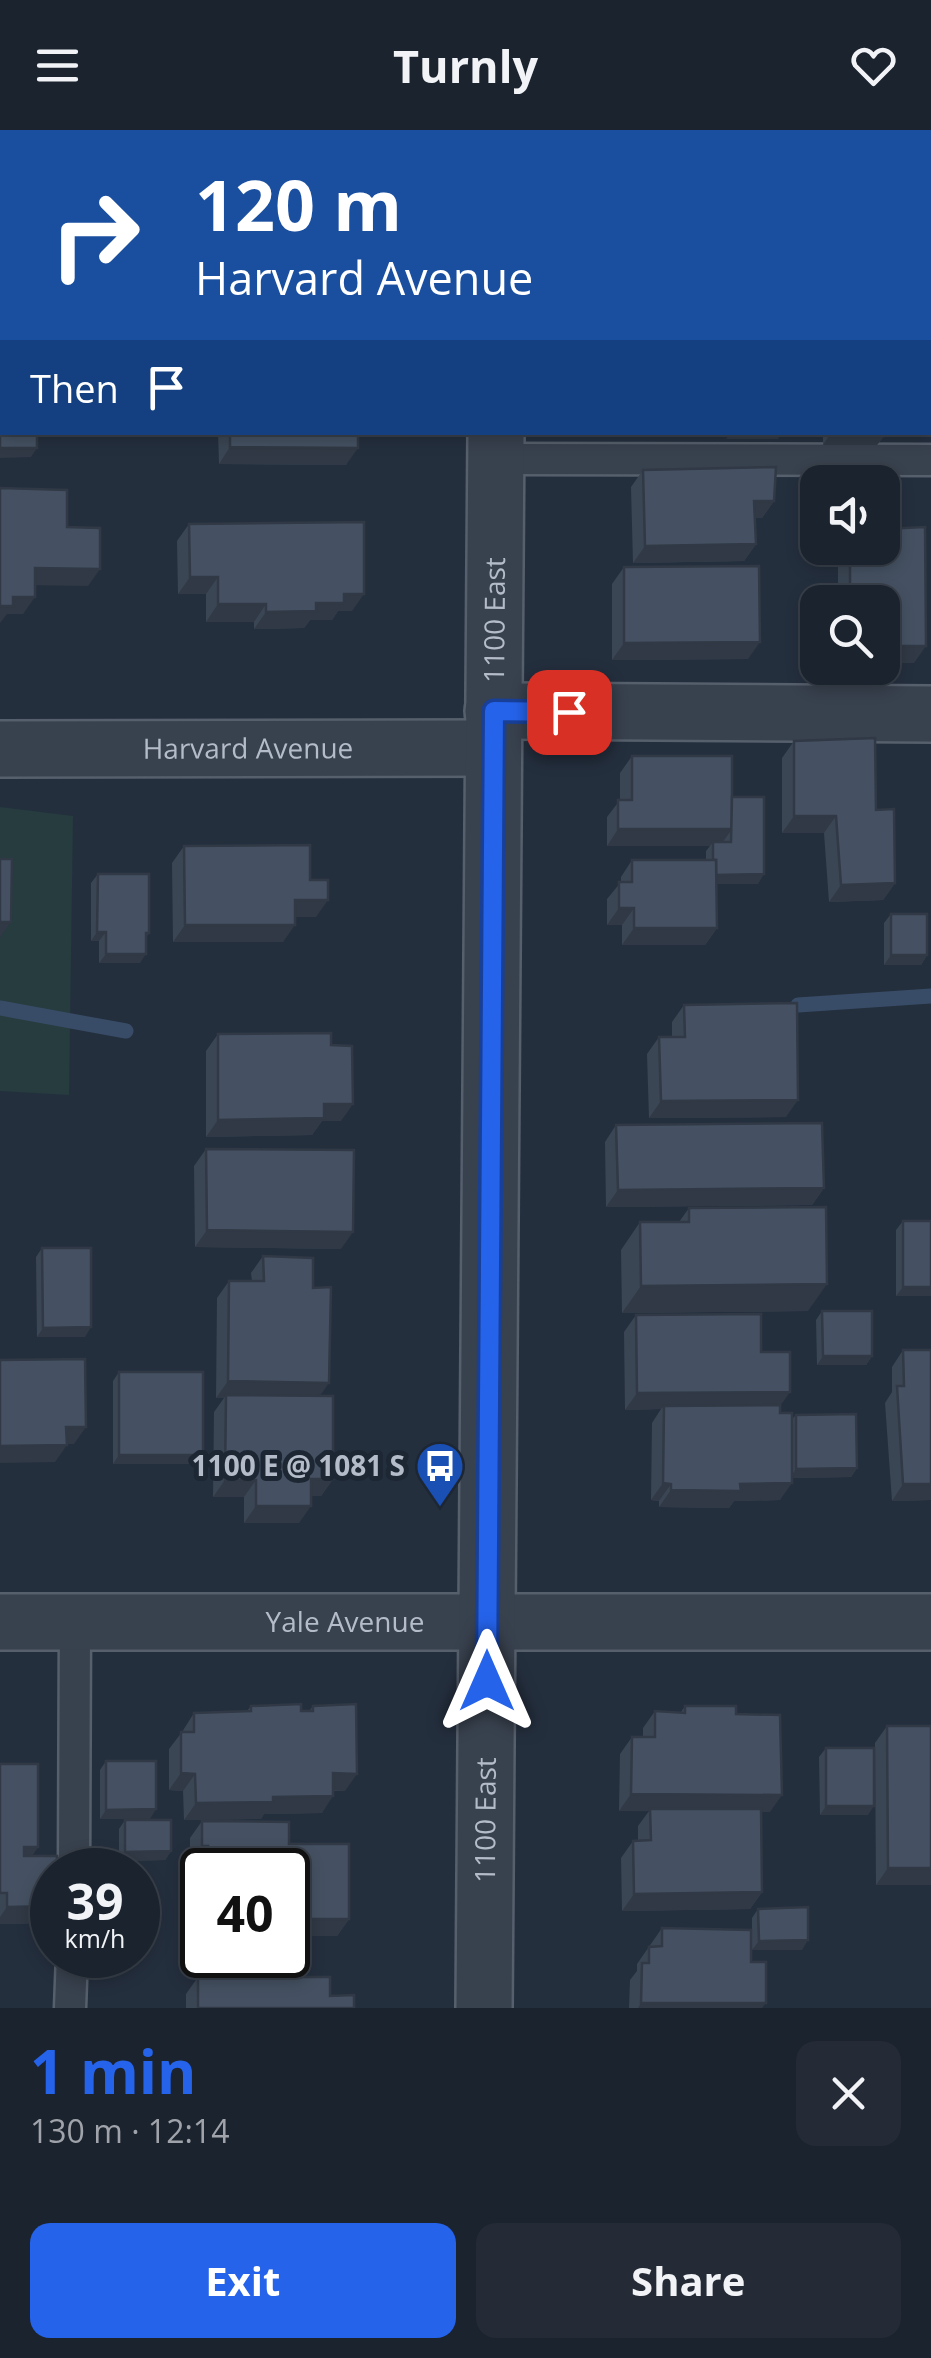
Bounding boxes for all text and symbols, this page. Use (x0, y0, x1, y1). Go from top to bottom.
text: Turnly (393, 35, 538, 96)
icon: menu (30, 38, 85, 93)
icon: heart (846, 38, 901, 93)
text: 120 m (195, 156, 402, 252)
icon: right (30, 170, 160, 300)
text: Harvard Avenue (195, 247, 533, 308)
icon: arrive (139, 360, 194, 415)
text: Then (30, 362, 119, 414)
map controls (800, 465, 900, 685)
button: sound (800, 465, 900, 565)
street label: 1100 East (474, 557, 513, 683)
button: search (800, 585, 900, 685)
pin (527, 670, 612, 755)
icon: arrive (542, 685, 597, 740)
street label: Harvard Avenue (143, 728, 353, 767)
bus stop icon: 1100 E @ 1081 S (414, 1440, 466, 1508)
place label: 1100 E @ 1081 S (192, 1446, 405, 1484)
street label: Yale Avenue (266, 1602, 424, 1640)
position arrow (435, 1629, 539, 1733)
street label: 1100 East (465, 1757, 504, 1883)
speed limit sign: 40 (180, 1848, 310, 1978)
text: 39 (66, 1867, 124, 1935)
text: km/h (65, 1921, 125, 1955)
text: 1 min (30, 2030, 197, 2112)
button: close (796, 2041, 901, 2146)
text: 130 m · 12:14 (30, 2109, 229, 2152)
button: Exit (30, 2223, 456, 2338)
button: Share (476, 2223, 901, 2338)

